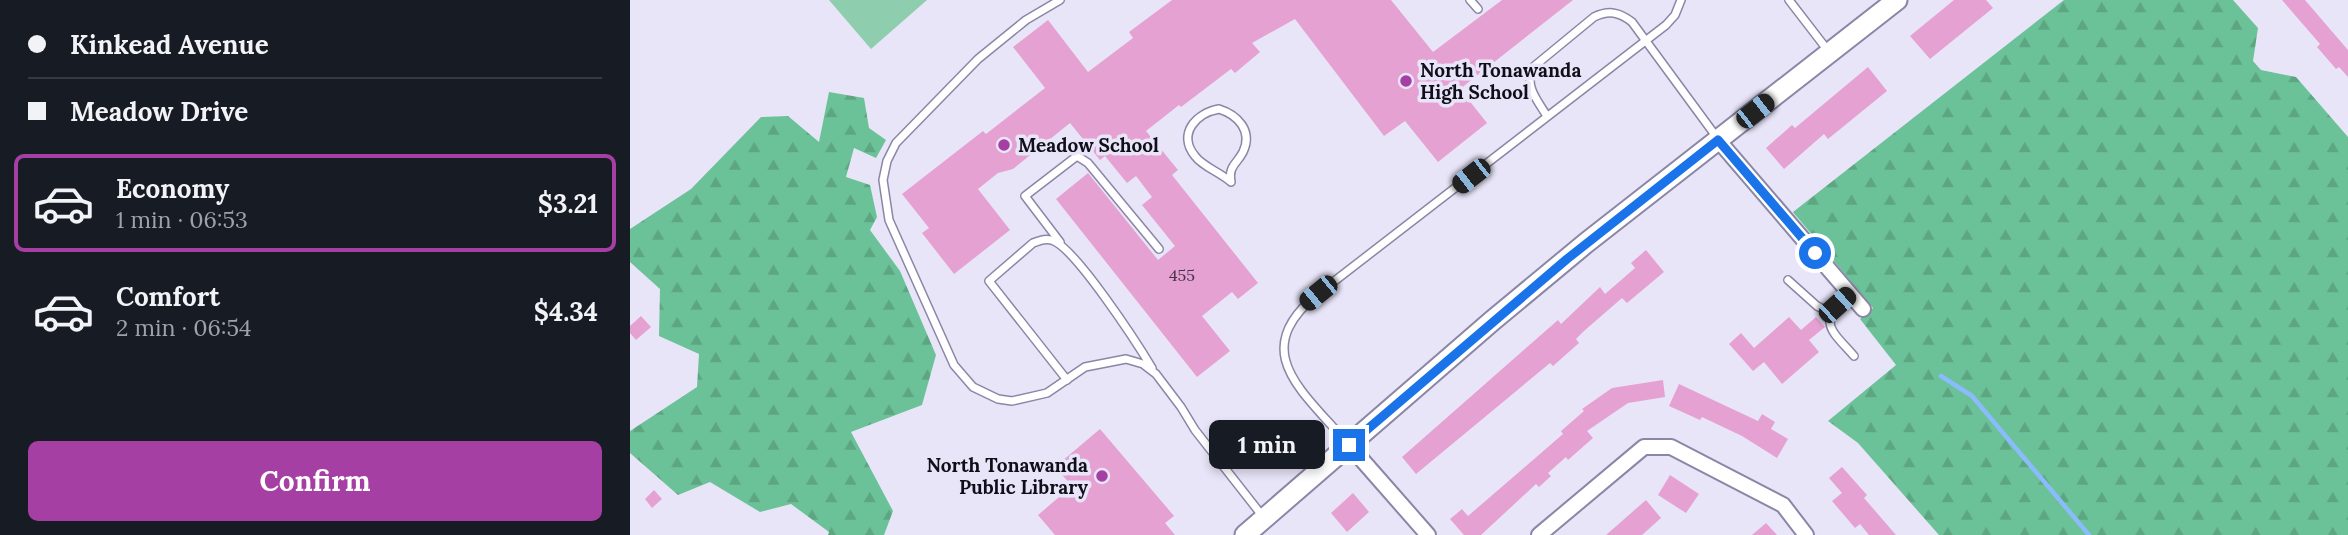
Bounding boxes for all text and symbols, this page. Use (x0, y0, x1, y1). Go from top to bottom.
text: Kinkead Avenue (70, 28, 269, 61)
place label: North Tonawanda High School (1420, 58, 1581, 104)
marker: North Tonawanda High School (1398, 73, 1414, 89)
car (1732, 90, 1779, 132)
text: Meadow Drive (70, 95, 248, 128)
place label: Meadow School (1018, 133, 1159, 157)
marker: Meadow School (996, 137, 1012, 153)
car (1448, 155, 1495, 197)
icon: car (32, 172, 95, 235)
text: Economy (116, 172, 229, 205)
text: $3.21 (538, 187, 598, 220)
text: 1 min · 06:53 (116, 205, 248, 234)
route start (1799, 237, 1831, 269)
house number: 455 (1169, 265, 1195, 285)
car (1296, 272, 1341, 314)
icon: car (32, 280, 95, 343)
text: Comfort (116, 280, 220, 313)
car (1815, 283, 1860, 327)
text: $4.34 (534, 295, 598, 328)
text: 2 min · 06:54 (116, 313, 252, 342)
callout: 1 min (1209, 420, 1324, 470)
route end (1333, 429, 1365, 461)
text: 1 min (1238, 430, 1296, 459)
button: Confirm (28, 441, 602, 521)
place label: North Tonawanda Public Library (927, 453, 1089, 499)
marker: North Tonawanda Public Library (1094, 468, 1110, 484)

